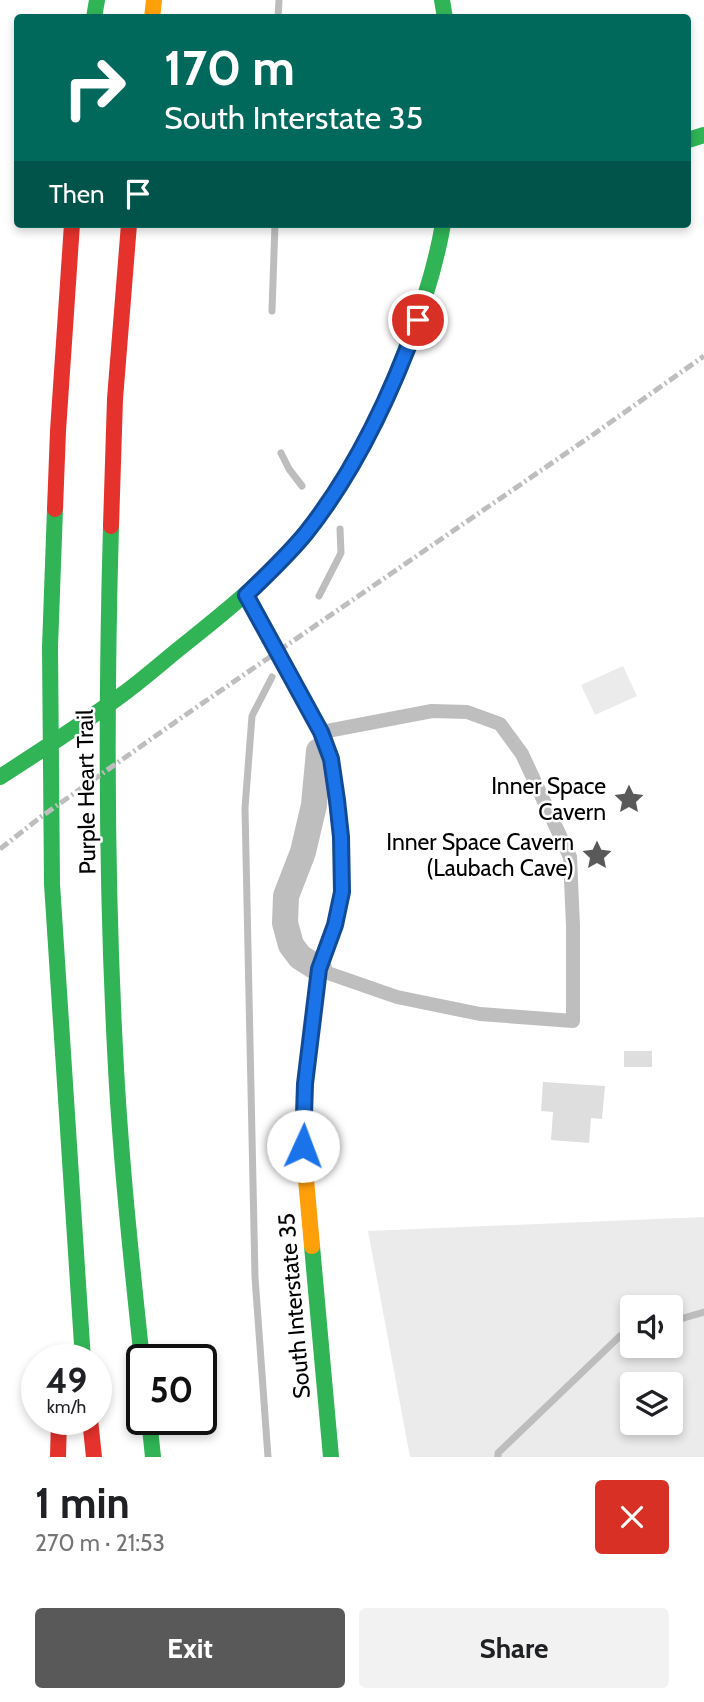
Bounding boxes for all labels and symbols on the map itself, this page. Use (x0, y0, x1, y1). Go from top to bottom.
pin (388, 290, 448, 350)
street label: Purple Heart Trail (71, 709, 101, 875)
place label: Inner Space Cavern (491, 772, 606, 826)
place icon: Inner Space Cavern (612, 782, 646, 816)
place label: Inner Space Cavern (Laubach Cave) (386, 828, 574, 882)
place icon: Inner Space Cavern (Laubach Cave) (580, 838, 614, 872)
position arrow (266, 1109, 340, 1183)
street label: South Interstate 35 (272, 1212, 316, 1400)
speed limit sign: 50 (126, 1344, 217, 1435)

